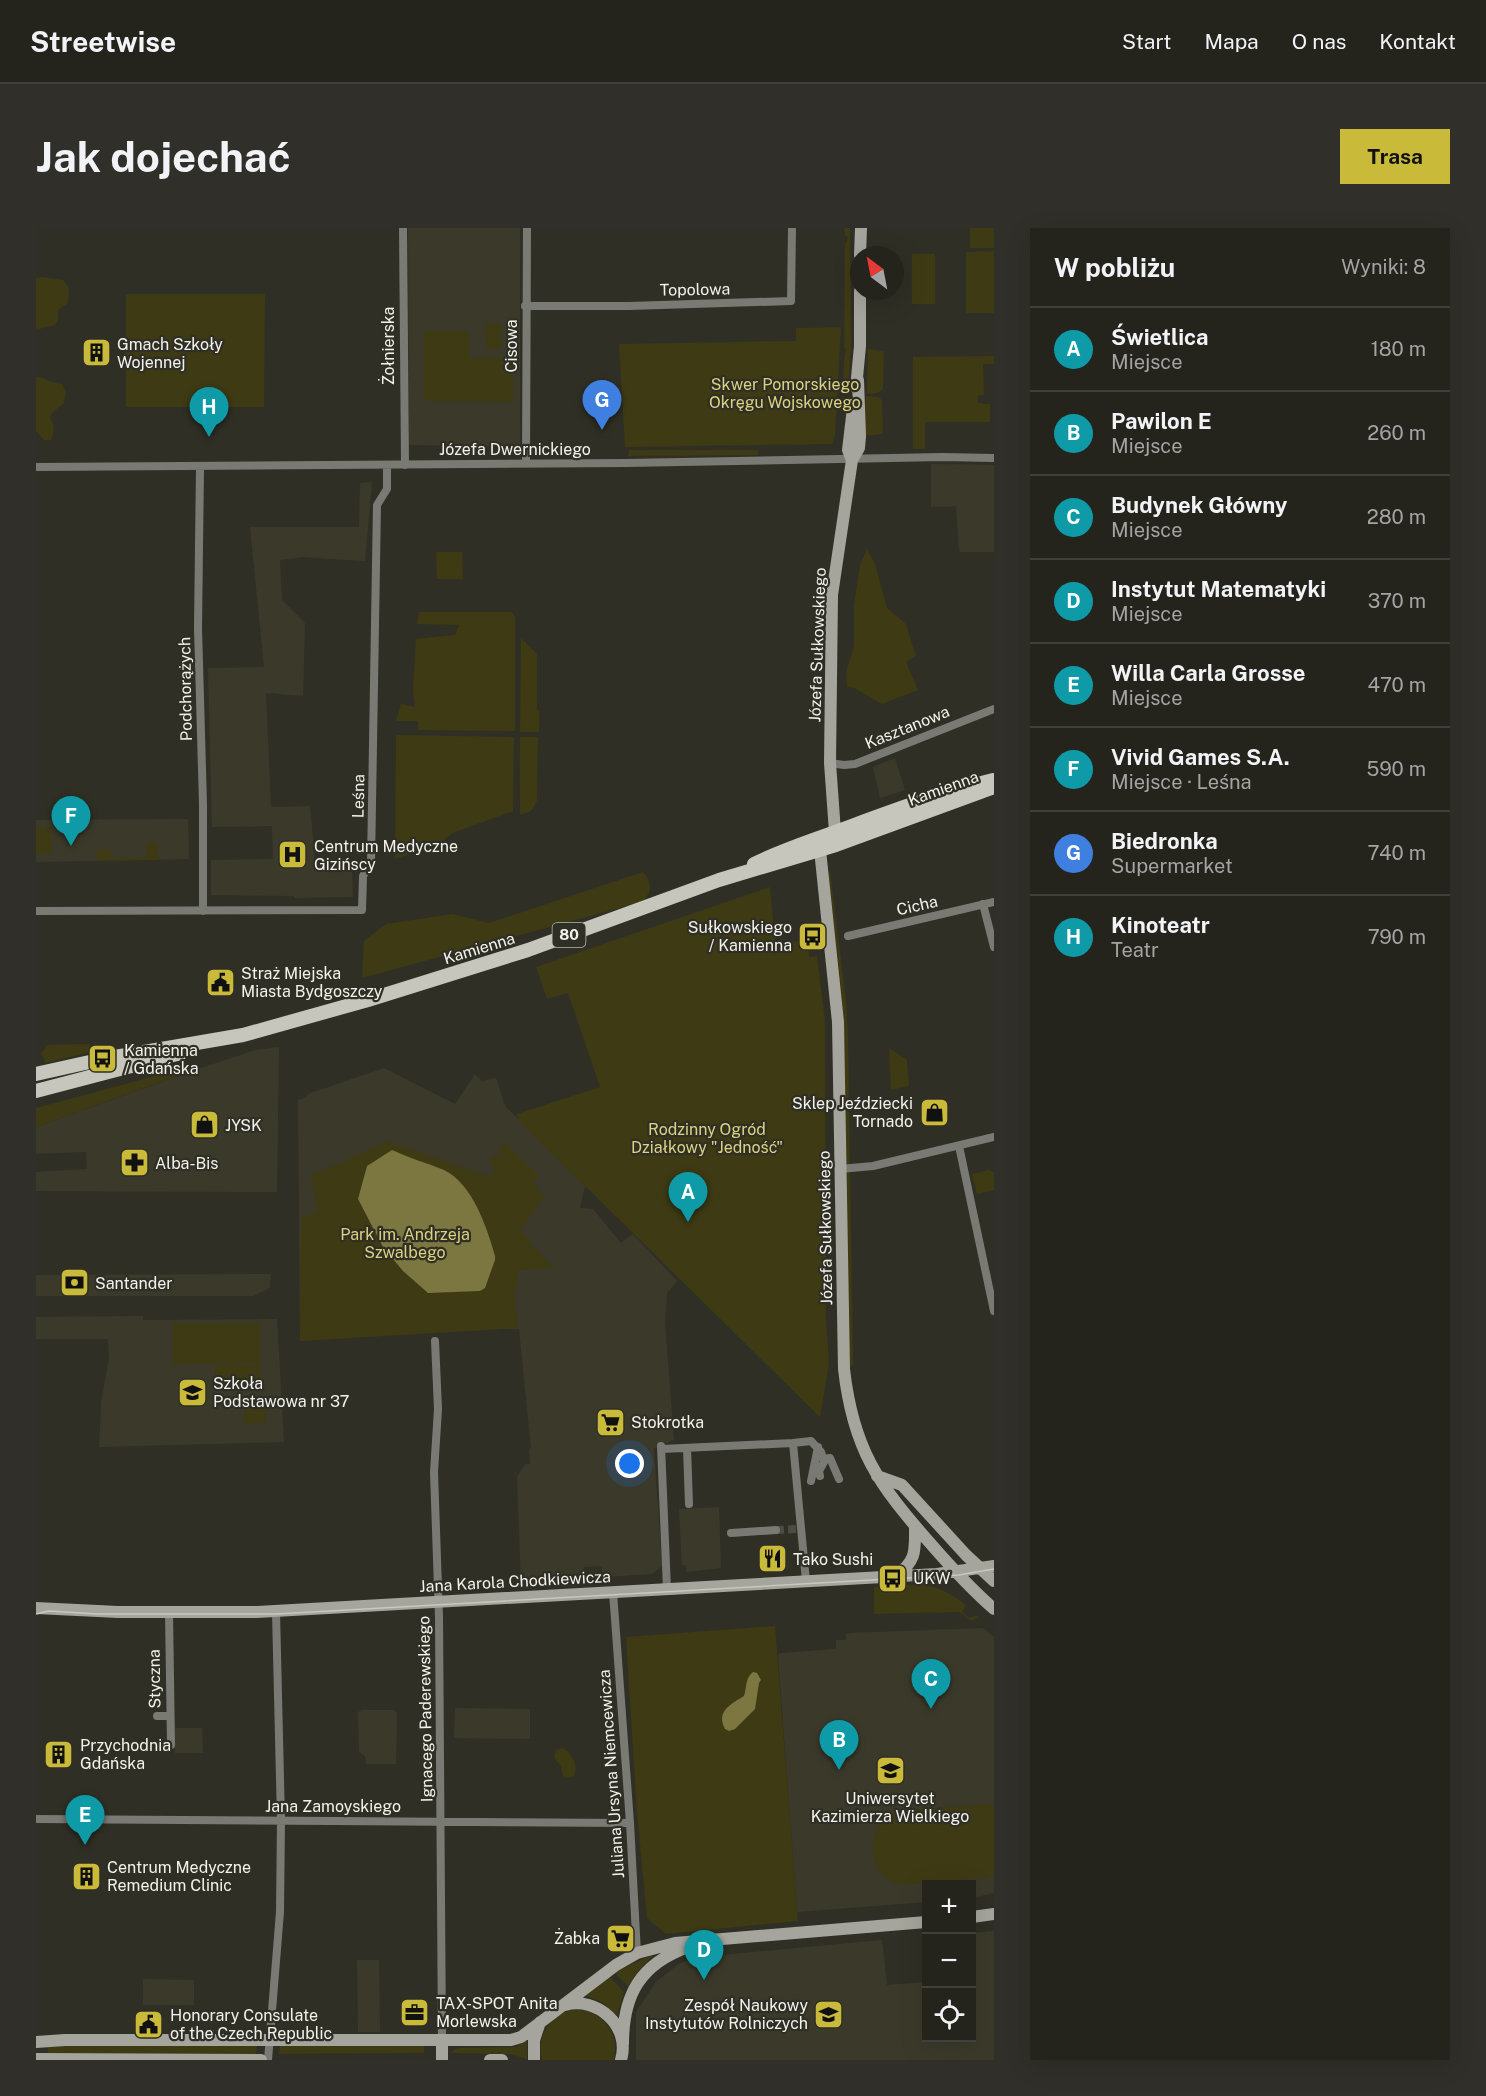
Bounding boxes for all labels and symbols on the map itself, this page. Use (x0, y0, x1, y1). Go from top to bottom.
north arrow (850, 246, 904, 300)
street label: Topolowa (660, 279, 730, 300)
street label: Żołnierska (378, 307, 398, 385)
street label: Cisowa (502, 319, 521, 373)
place label: Gmach Szkoły Wojennej (117, 335, 223, 372)
building icon: Gmach Szkoły Wojennej (80, 337, 112, 369)
park label: Skwer Pomorskiego Okręgu Wojskowego (709, 375, 861, 412)
pin: G (582, 380, 622, 430)
pin: H (190, 388, 228, 437)
street label: Józefa Dwernickiego (439, 440, 591, 459)
street label: Józefa Sułkowskiego (805, 567, 830, 723)
street label: Podchorążych (175, 637, 196, 741)
street label: Kasztanowa (862, 702, 952, 753)
street label: Kamienna (905, 767, 981, 810)
street label: Leśna (349, 774, 368, 818)
pin: F (51, 796, 90, 846)
place label: Centrum Medyczne Gizińscy (314, 837, 458, 874)
hospital icon: Centrum Medyczne Gizińscy (277, 839, 309, 871)
street label: Cicha (895, 892, 940, 919)
place label: Sułkowskiego / Kamienna (688, 918, 792, 955)
bus stop icon: Sułkowskiego / Kamienna (797, 920, 829, 952)
road number: 80 (552, 923, 586, 947)
street label: Kamienna (441, 929, 517, 968)
place label: Straż Miejska Miasta Bydgoszczy (241, 964, 383, 1001)
public building icon: Straż Miejska Miasta Bydgoszczy (204, 966, 236, 998)
place label: Kamienna / Gdańska (124, 1041, 198, 1078)
bus stop icon: Kamienna / Gdańska (87, 1043, 119, 1075)
place label: Sklep Jeździecki Tornado (792, 1094, 913, 1131)
shop icon: Sklep Jeździecki Tornado (918, 1096, 950, 1128)
shop icon: JYSK (188, 1109, 220, 1141)
place label: JYSK (225, 1116, 262, 1135)
park label: Rodzinny Ogród Działkowy "Jedność" (631, 1120, 783, 1157)
pharmacy icon: Alba-Bis (118, 1147, 150, 1179)
street label: Józefa Sułkowskiego (815, 1150, 836, 1306)
place label: Alba-Bis (155, 1154, 218, 1173)
pin: A (668, 1172, 708, 1222)
park label: Park im. Andrzeja Szwalbego (340, 1225, 470, 1262)
bank icon: Santander (58, 1267, 90, 1299)
place label: Santander (95, 1274, 173, 1293)
place label: Szkoła Podstawowa nr 37 (213, 1374, 349, 1411)
school or university icon: Szkoła Podstawowa nr 37 (176, 1376, 208, 1408)
supermarket icon: Stokrotka (594, 1406, 626, 1438)
place label: Stokrotka (631, 1413, 704, 1432)
your location (615, 1449, 644, 1478)
restaurant icon: Tako Sushi (756, 1543, 788, 1575)
place label: Tako Sushi (793, 1550, 873, 1569)
bus stop icon: UKW (876, 1562, 908, 1594)
street label: Jana Karola Chodkiewicza (419, 1567, 611, 1596)
place label: UKW (913, 1569, 951, 1588)
street label: Ignacego Paderewskiego (414, 1616, 437, 1802)
street label: Styczna (144, 1649, 165, 1709)
pin: C (912, 1660, 950, 1709)
street label: Juliana Ursyna Niemcewicza (595, 1669, 628, 1879)
pin: B (820, 1720, 858, 1770)
place label: Przychodnia Gdańska (80, 1736, 171, 1773)
building icon: Przychodnia Gdańska (43, 1738, 75, 1770)
school or university icon: Uniwersytet Kazimierza Wielkiego (874, 1754, 906, 1786)
place label: Uniwersytet Kazimierza Wielkiego (811, 1789, 969, 1826)
pin: E (65, 1796, 104, 1845)
street label: Jana Zamoyskiego (265, 1797, 401, 1816)
place label: Centrum Medyczne Remedium Clinic (107, 1858, 251, 1895)
building icon: Centrum Medyczne Remedium Clinic (70, 1860, 102, 1892)
supermarket icon: Żabka (605, 1922, 637, 1954)
place label: Żabka (554, 1928, 600, 1948)
pin: D (684, 1930, 724, 1980)
place label: TAX-SPOT Anita Morlewska (436, 1994, 558, 2031)
office icon: TAX-SPOT Anita Morlewska (399, 1996, 431, 2028)
place label: Zespół Naukowy Instytutów Rolniczych (645, 1996, 808, 2033)
school or university icon: Zespół Naukowy Instytutów Rolniczych (813, 1998, 845, 2030)
place label: Honorary Consulate of the Czech Republic (170, 2006, 332, 2043)
public building icon: Honorary Consulate of the Czech Republic (133, 2008, 165, 2040)

